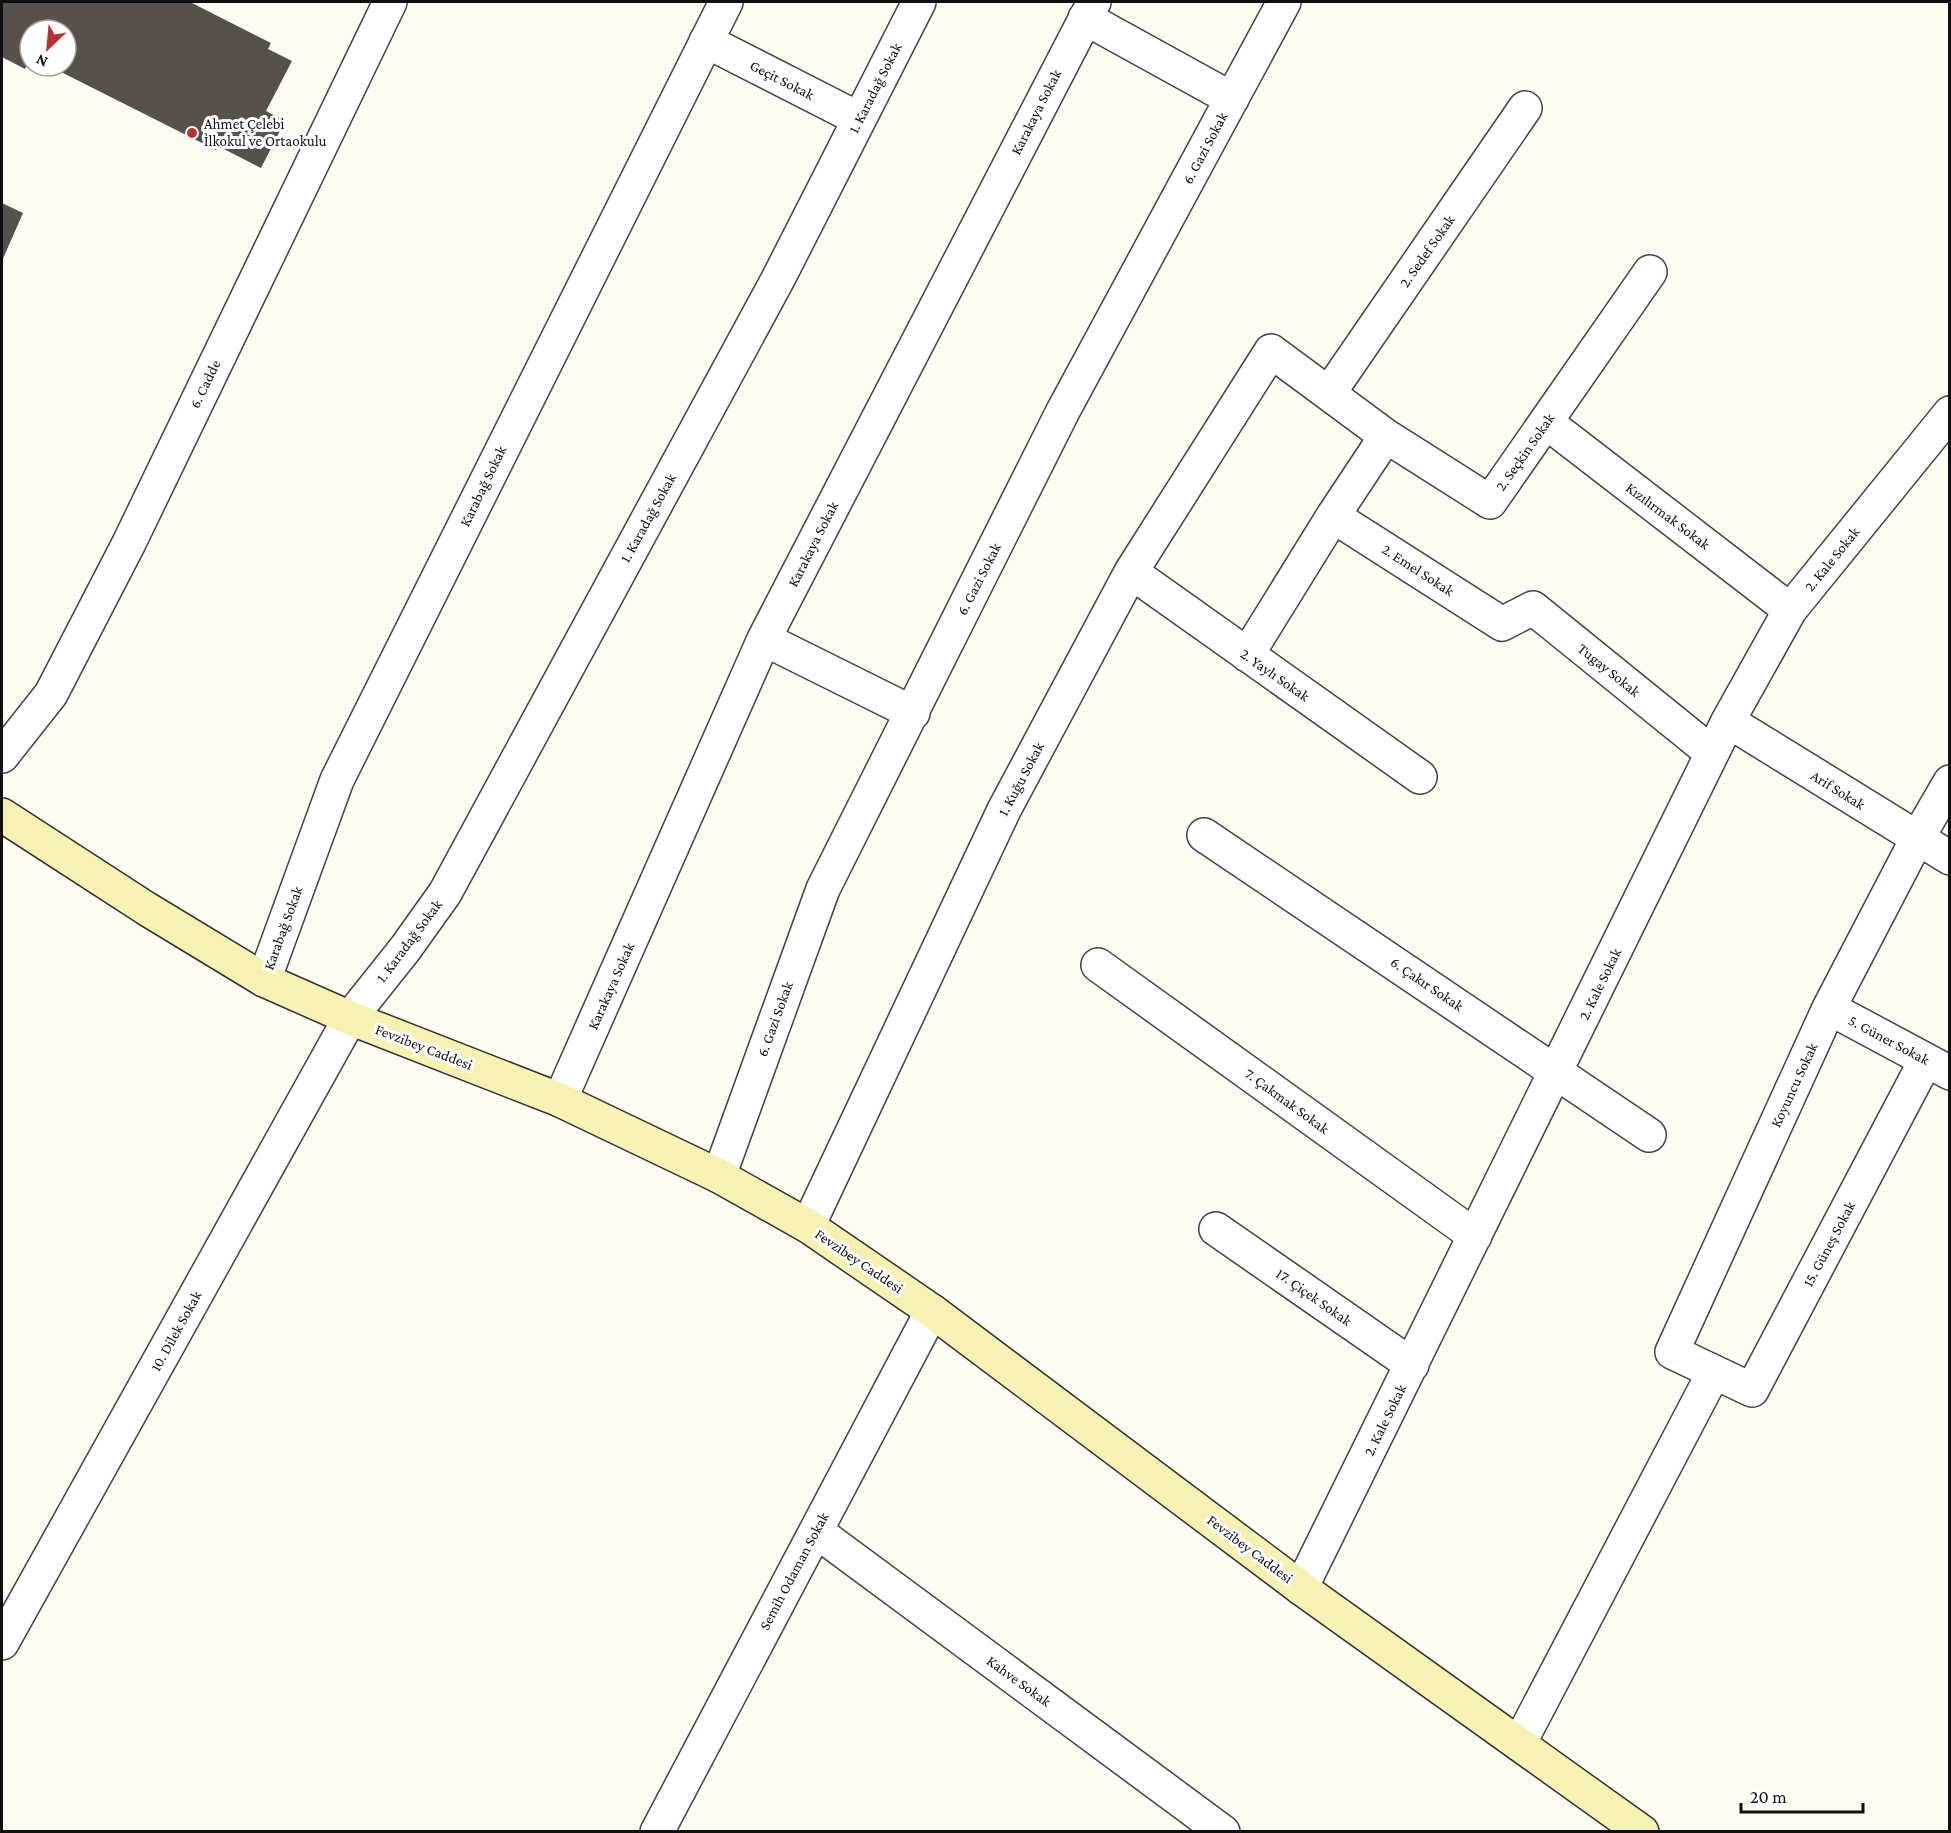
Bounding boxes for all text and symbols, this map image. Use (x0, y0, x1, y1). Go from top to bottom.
north arrow (18, 18, 78, 78)
street label: 1. Karadağ Sokak (845, 39, 906, 136)
text: N (33, 51, 50, 71)
street label: Geçit Sokak (747, 57, 817, 104)
street label: Karakaya Sokak (1008, 66, 1066, 158)
street label: 6. Gazi Sokak (1179, 109, 1231, 187)
place label: Ahmet Çelebi İlkokul ve Ortaokulu (204, 116, 327, 149)
marker: Ahmet Çelebi İlkokul ve Ortaokulu (185, 126, 199, 140)
street label: 2. Sedef Sokak (1396, 211, 1458, 290)
street label: 6. Cadde (186, 357, 224, 411)
street label: 2. Seçkin Sokak (1492, 410, 1559, 494)
street label: Karabağ Sokak (457, 442, 511, 529)
street label: 1. Karadağ Sokak (617, 470, 680, 566)
street label: Kızılırmak Sokak (1623, 479, 1714, 553)
street label: Karakaya Sokak (785, 498, 843, 590)
street label: 2. Kale Sokak (1801, 523, 1863, 594)
street label: 6. Gazi Sokak (954, 539, 1004, 618)
street label: 2. Emel Sokak (1379, 541, 1458, 600)
street label: Tugay Sokak (1574, 640, 1644, 701)
street label: 2. Yaylı Sokak (1237, 645, 1313, 706)
street label: 1. Kuğu Sokak (995, 739, 1048, 819)
street label: Arif Sokak (1808, 767, 1869, 813)
street label: Karabağ Sokak (260, 883, 307, 972)
street label: 1. Karadağ Sokak (373, 896, 447, 986)
street label: Karakaya Sokak (585, 939, 639, 1032)
street label: 2. Kale Sokak (1576, 945, 1625, 1022)
street label: 6. Çakır Sokak (1387, 954, 1467, 1016)
street label: 6. Gazi Sokak (754, 978, 796, 1059)
street label: 5. Güner Sokak (1846, 1012, 1933, 1068)
street label: Fevzibey Caddesi (373, 1021, 475, 1074)
street label: Koyuncu Sokak (1767, 1039, 1822, 1130)
street label: 7. Çakmak Sokak (1241, 1065, 1333, 1138)
street label: 15. Güneş Sokak (1800, 1198, 1860, 1290)
street label: Fevzibey Caddesi (811, 1226, 906, 1297)
street label: 17. Çiçek Sokak (1273, 1265, 1356, 1330)
street label: 10. Dilek Sokak (147, 1287, 205, 1374)
street label: 2. Kale Sokak (1361, 1381, 1410, 1458)
street label: Semih Odaman Sokak (756, 1509, 832, 1633)
street label: Fevzibey Caddesi (1204, 1512, 1296, 1587)
street label: Kahve Sokak (984, 1652, 1055, 1710)
scale bar (1741, 1776, 1862, 1814)
text: 20 m (1750, 1787, 1787, 1807)

